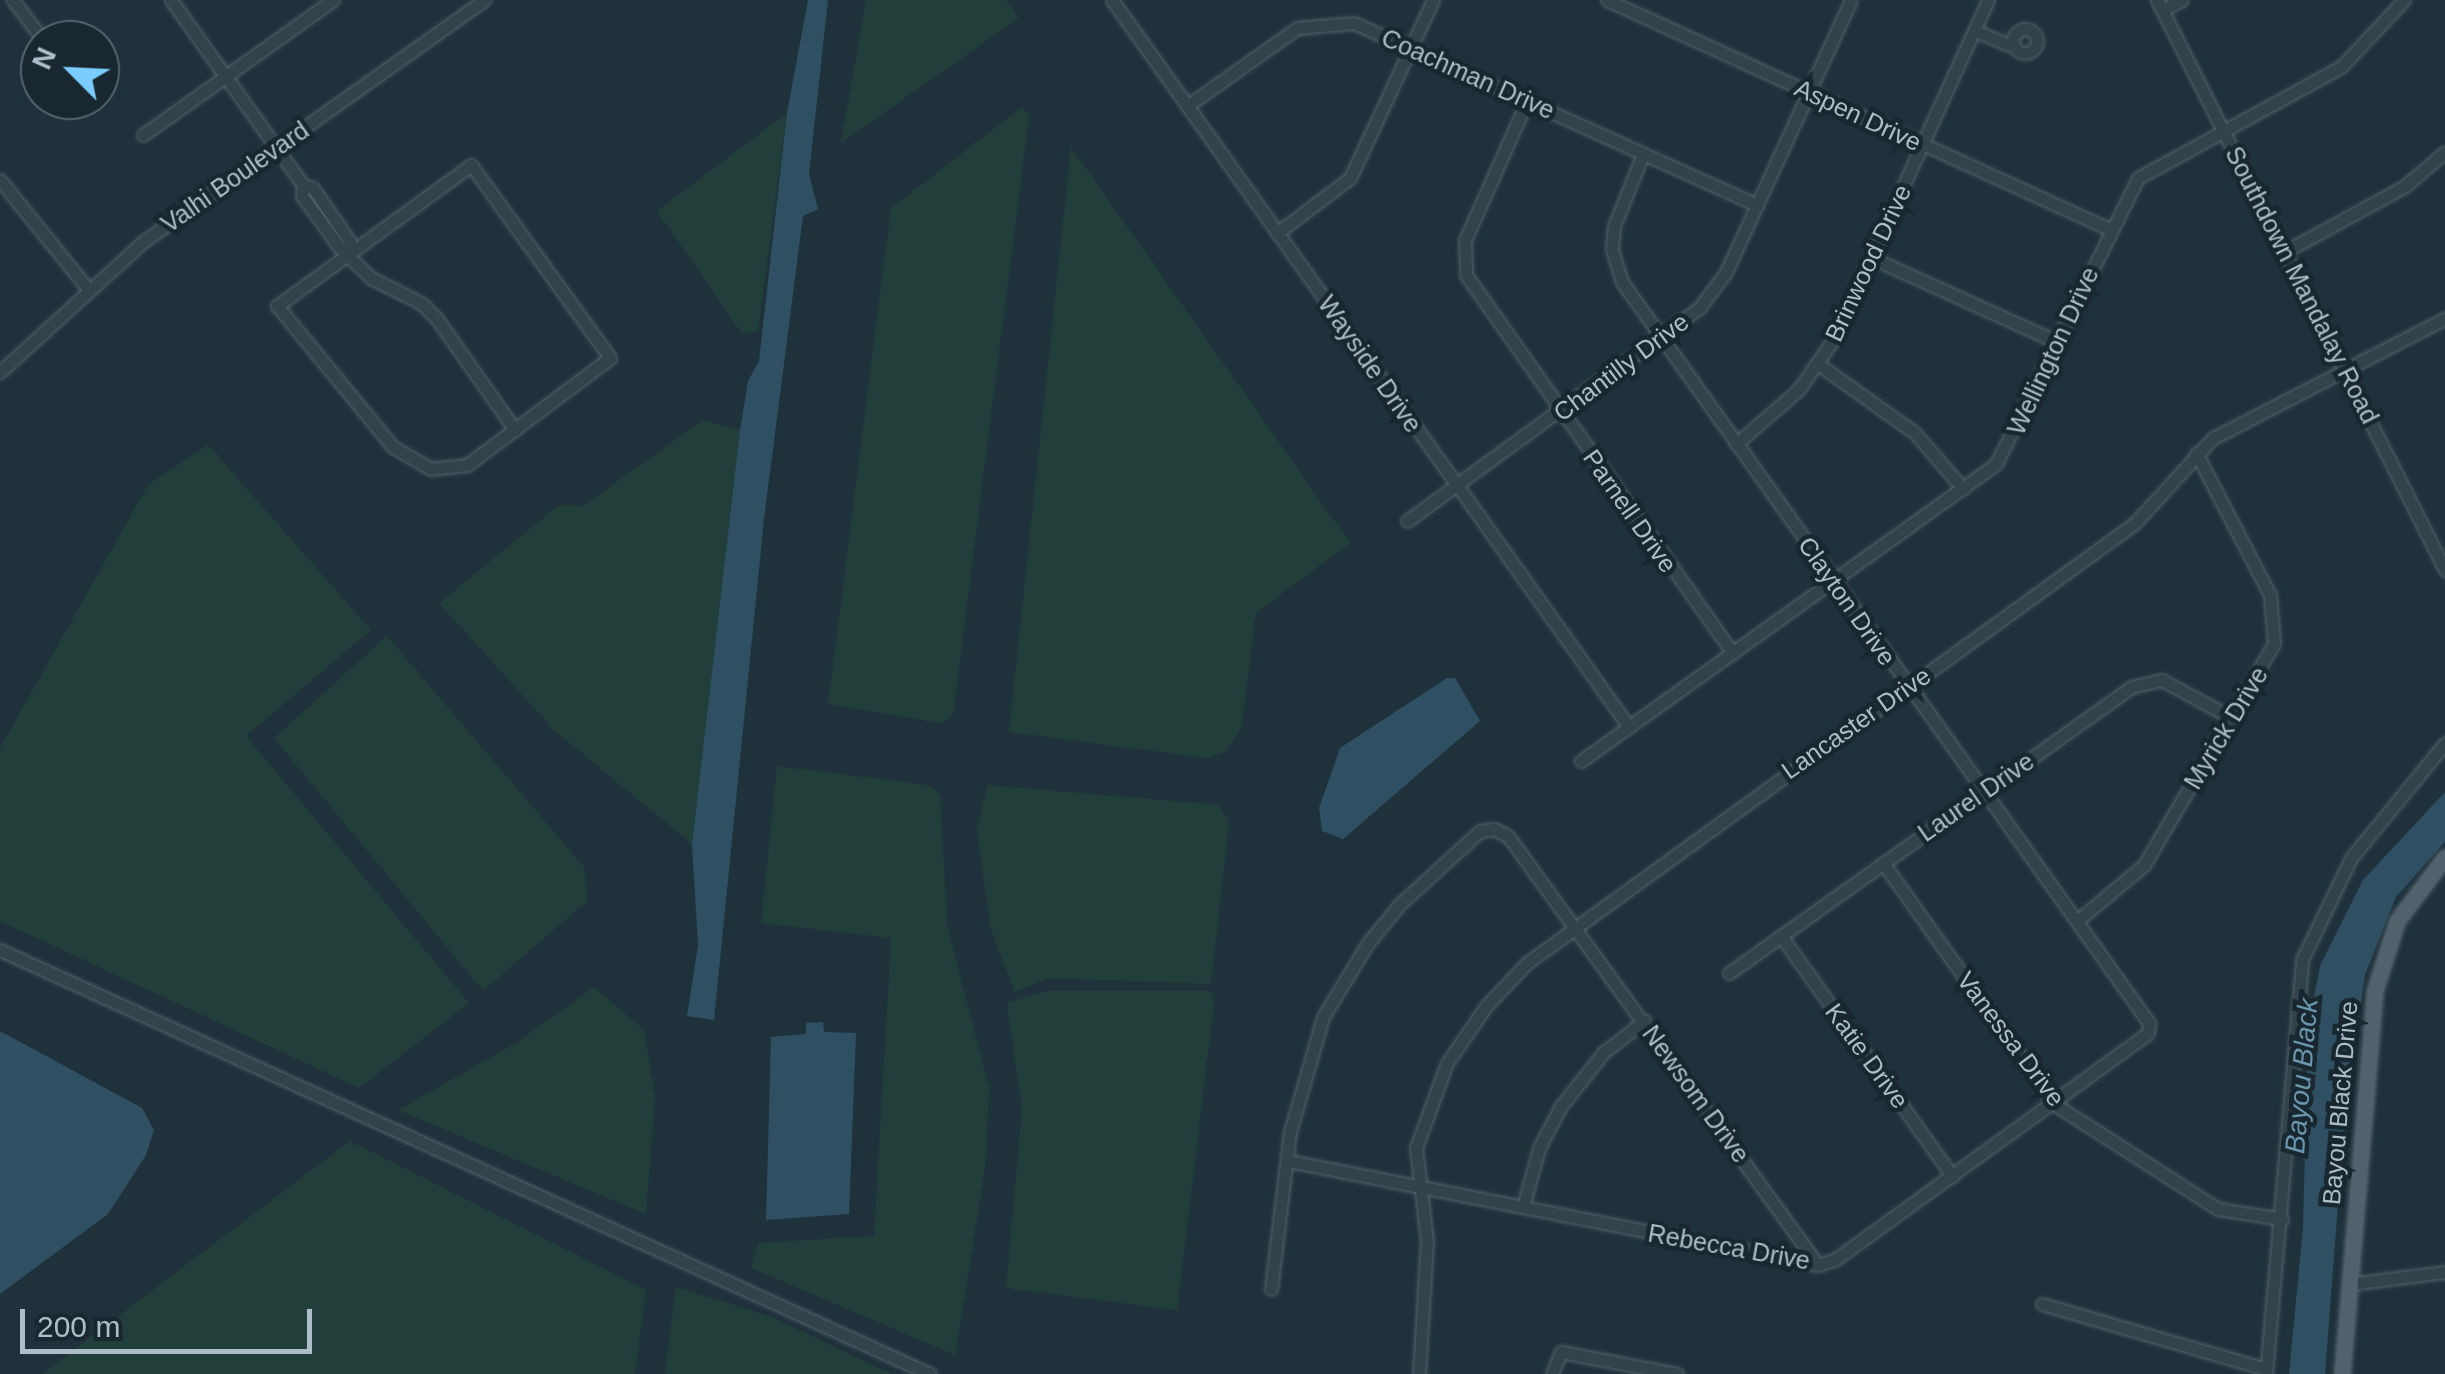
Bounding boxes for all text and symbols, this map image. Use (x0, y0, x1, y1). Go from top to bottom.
north arrow (20, 20, 120, 120)
street label: Coachman Drive (1377, 22, 1559, 126)
text: N (26, 43, 62, 74)
street label: Aspen Drive (1790, 73, 1926, 157)
street label: Valhi Boulevard (155, 115, 315, 239)
street label: Southdown Mandalay Road (2219, 141, 2385, 429)
street label: Brinwood Drive (1819, 180, 1917, 346)
street label: Wellington Drive (2001, 262, 2105, 440)
street label: Wayside Drive (1312, 290, 1428, 438)
street label: Chantilly Drive (1548, 307, 1694, 427)
street label: Parnell Drive (1577, 444, 1683, 578)
street label: Clayton Drive (1792, 531, 1902, 671)
street label: Lancaster Drive (1776, 661, 1936, 785)
street label: Myrick Drive (2178, 661, 2274, 795)
street label: Laurel Drive (1912, 746, 2040, 848)
street label: Vanessa Drive (1951, 966, 2071, 1112)
water label: Bayou Black (2278, 997, 2326, 1155)
street label: Katie Drive (1819, 998, 1915, 1114)
street label: Bayou Black Drive (2316, 1000, 2364, 1206)
street label: Newsom Drive (1636, 1019, 1756, 1169)
street label: Rebecca Drive (1646, 1218, 1812, 1276)
scale bar (25, 1289, 318, 1351)
text: 200 m (37, 1310, 120, 1343)

